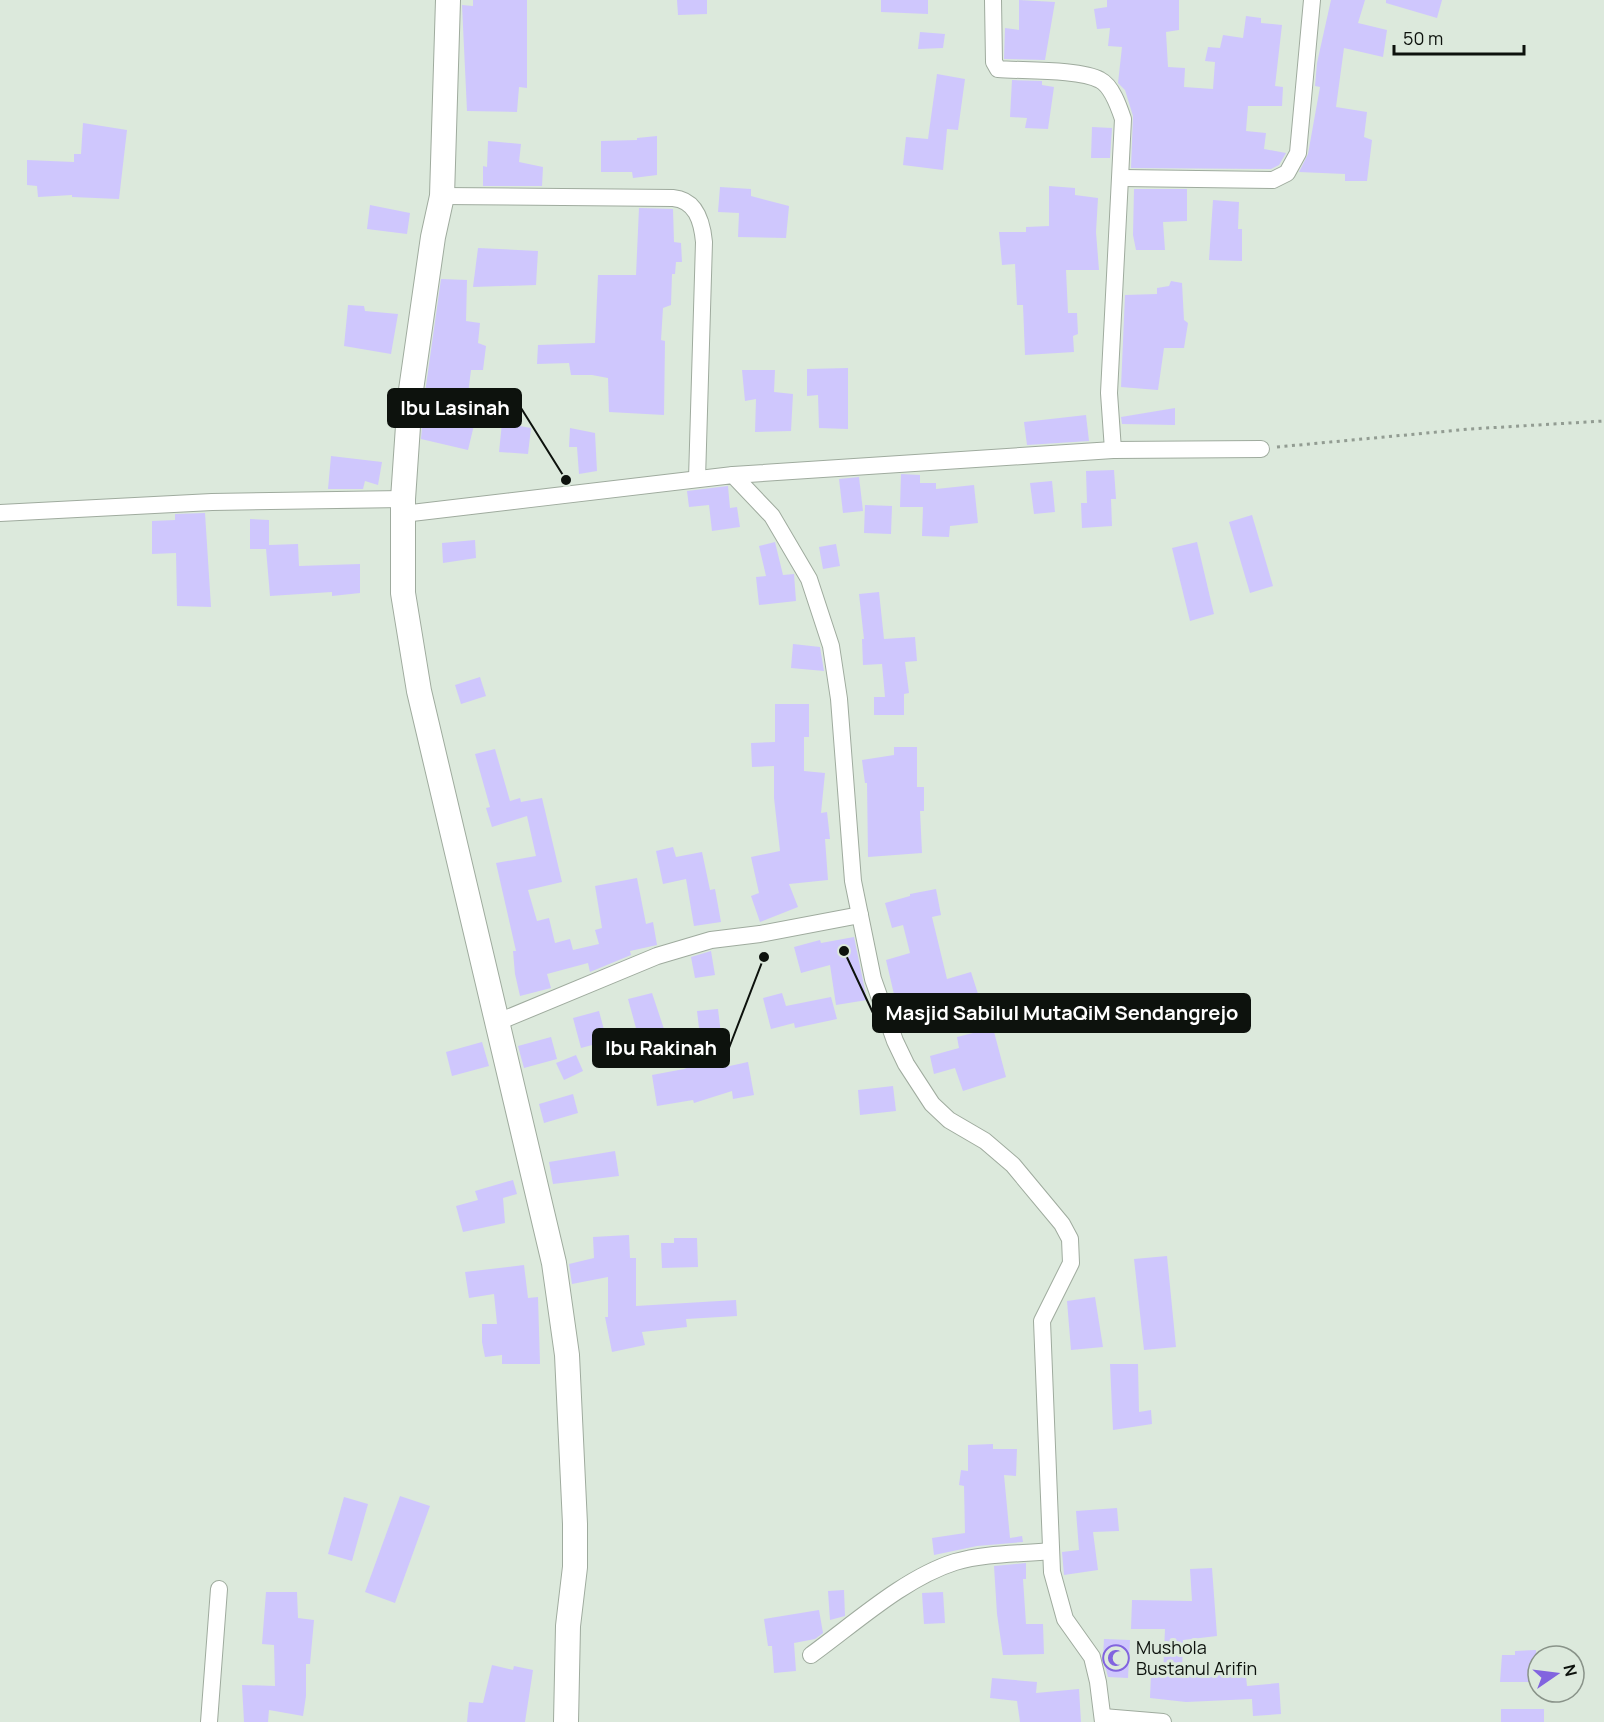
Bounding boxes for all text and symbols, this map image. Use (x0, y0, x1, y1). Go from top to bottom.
scale bar (1394, 18, 1524, 56)
text: 50 m (1403, 26, 1443, 50)
callout: Ibu Lasinah (388, 389, 521, 427)
text: Ibu Lasinah (400, 394, 510, 421)
callout: Masjid Sabilul MutaQiM Sendangrejo (873, 994, 1250, 1032)
text: Masjid Sabilul MutaQiM Sendangrejo (886, 999, 1238, 1026)
callout: Ibu Rakinah (593, 1029, 729, 1067)
text: Ibu Rakinah (605, 1034, 717, 1061)
place label: Mushola Bustanul Arifin (1136, 1635, 1257, 1680)
mosque icon: Mushola Bustanul Arifin (1101, 1643, 1131, 1673)
north arrow (1526, 1644, 1586, 1704)
text: N (1558, 1662, 1583, 1679)

